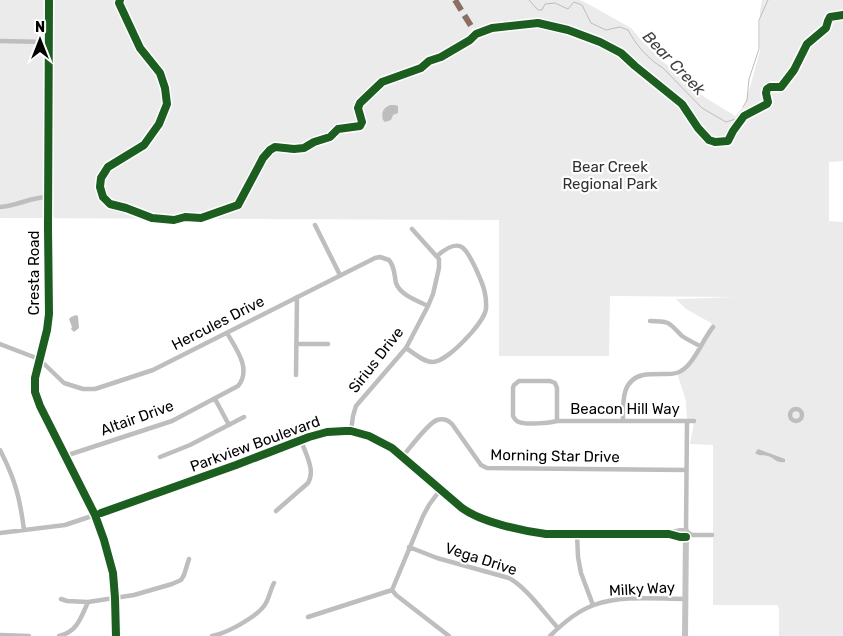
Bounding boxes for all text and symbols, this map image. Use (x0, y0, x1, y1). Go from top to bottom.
north arrow (15, 15, 65, 65)
text: N (35, 19, 45, 36)
water label: Bear Creek (639, 27, 710, 99)
park label: Bear Creek Regional Park (562, 158, 658, 193)
street label: Cresta Road (25, 231, 43, 315)
street label: Hercules Drive (169, 292, 267, 354)
street label: Sirius Drive (345, 323, 407, 397)
street label: Altair Drive (98, 396, 176, 440)
street label: Beacon Hill Way (570, 400, 680, 418)
street label: Parkview Boulevard (188, 412, 322, 476)
street label: Morning Star Drive (490, 446, 620, 466)
street label: Vega Drive (443, 539, 519, 579)
street label: Milky Way (608, 578, 676, 600)

